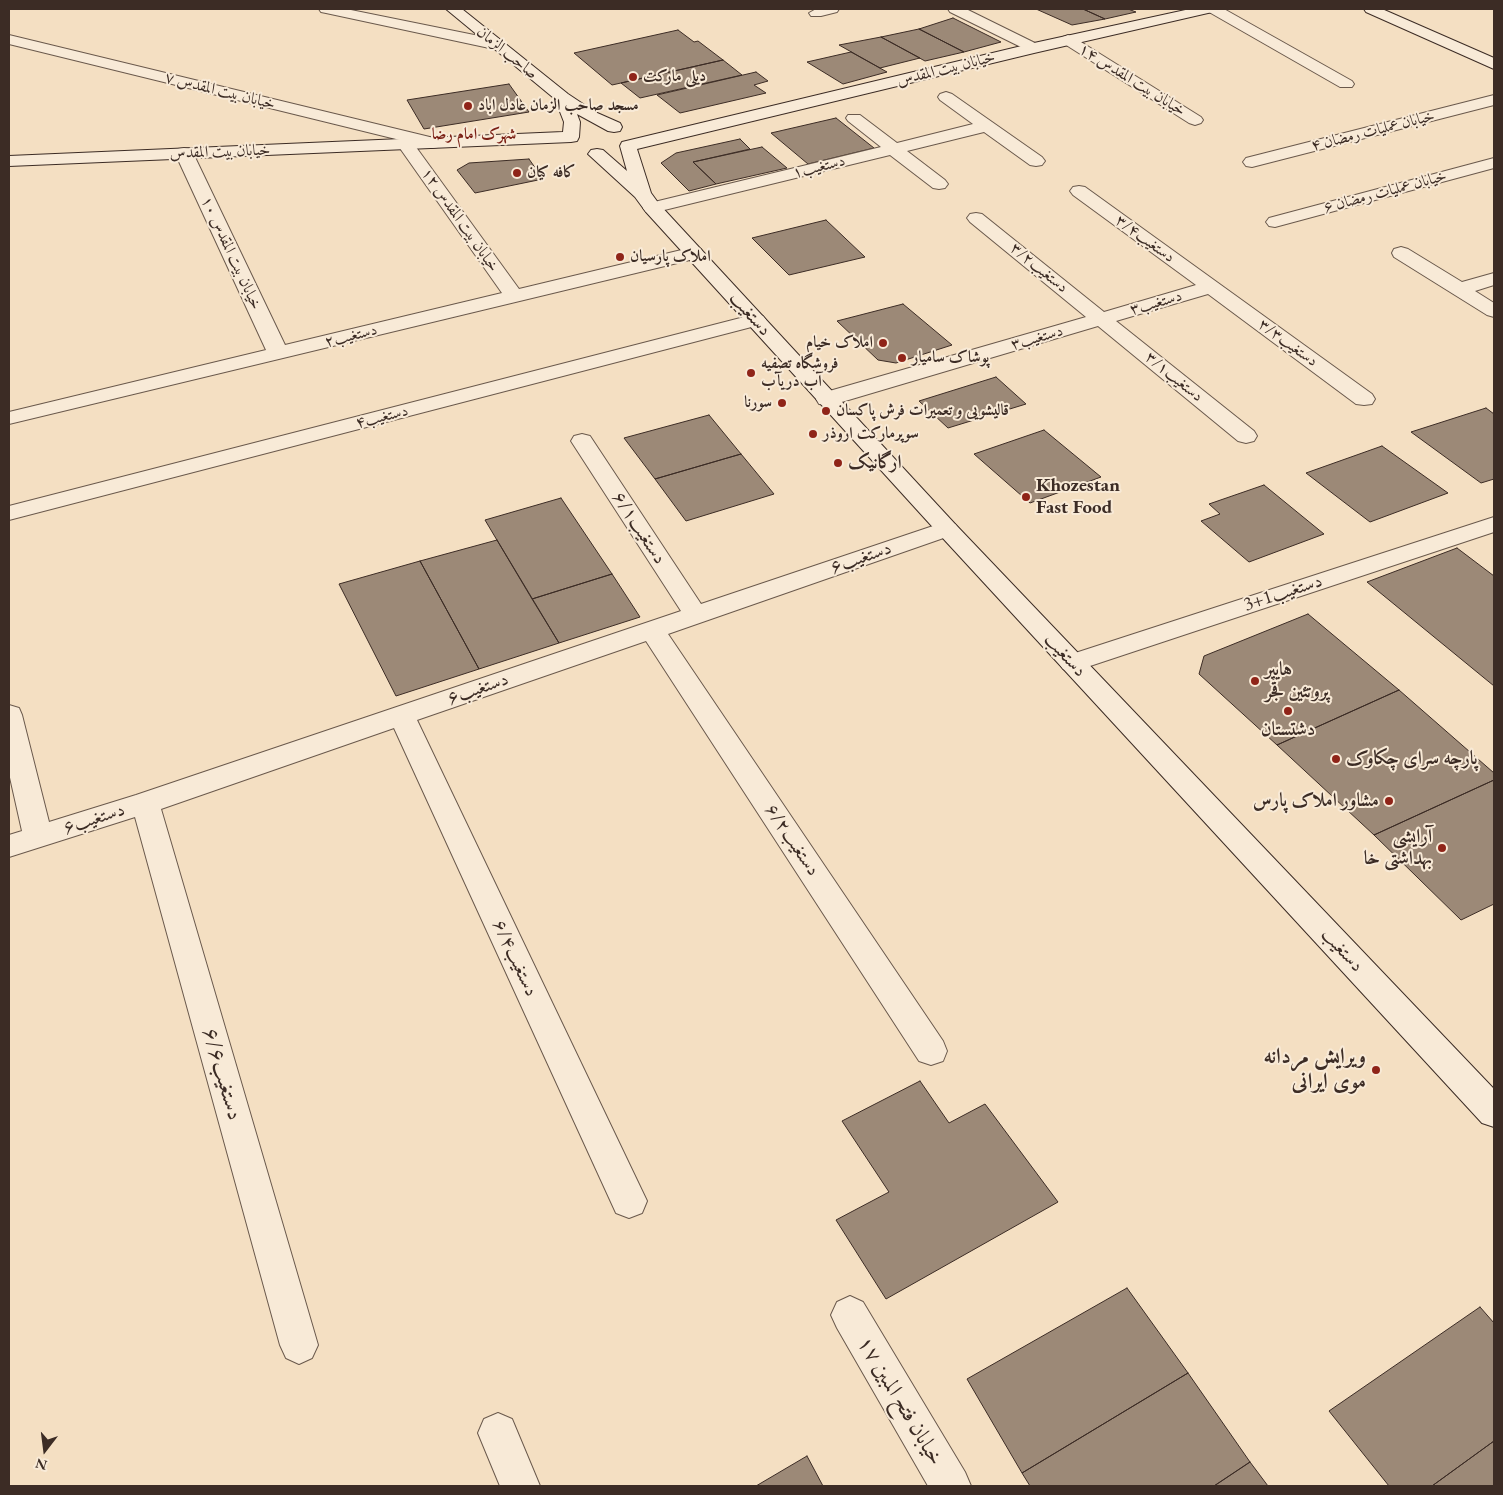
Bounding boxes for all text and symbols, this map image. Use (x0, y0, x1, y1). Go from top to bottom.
street label: صاحب الزمان (472, 22, 542, 84)
street label: خیابان بیت المقدس ۱۴ (1075, 39, 1189, 121)
street label: خیابان بیت المقدس (895, 48, 997, 90)
place label: دیلی مارکت (643, 67, 706, 87)
street label: خیابان بیت المقدس ۷ (163, 68, 277, 114)
marker: دیلی مارکت (627, 71, 639, 83)
place label: مسجد صاحب الزمان عادل اباد (478, 96, 639, 116)
marker: مسجد صاحب الزمان عادل اباد (462, 100, 474, 112)
street label: خیابان عملیات رمضان ۴ (1309, 106, 1437, 156)
district label: شهرک امام رضا (432, 125, 516, 145)
street label: خیابان بیت المقدس (169, 141, 271, 163)
street label: دستغیب۱ (791, 151, 847, 183)
place label: کافه کیان (527, 163, 576, 183)
street label: خیابان بیت المقدس ۱۲ (417, 164, 503, 276)
street label: خیابان عملیات رمضان ۶ (1321, 166, 1449, 218)
marker: کافه کیان (511, 167, 523, 179)
street label: خیابان بیت المقدس ۱۰ (196, 193, 266, 313)
street label: ۳/۴دستغیب (1111, 211, 1179, 267)
street label: ۳/۲دستغیب (1006, 239, 1072, 297)
place label: املاک پارسیان (630, 247, 711, 267)
marker: املاک پارسیان (614, 251, 626, 263)
street label: ۳دستغیب (1128, 286, 1184, 320)
street label: دستغیب (724, 287, 776, 341)
street label: ۳/۳دستغیب (1254, 315, 1322, 371)
street label: ۲دستغیب (323, 320, 379, 352)
street label: دستغیب۳ (1009, 321, 1065, 355)
place label: املاک خیام (806, 333, 873, 353)
marker: املاک خیام (877, 337, 889, 349)
place label: پوشاک سامیار (912, 348, 989, 368)
street label: ۳/۱دستغیب (1141, 348, 1207, 406)
marker: پوشاک سامیار (896, 352, 908, 364)
place label: فروشگاه تصفیه آب دریآب (761, 354, 838, 392)
marker: فروشگاه تصفیه آب دریآب (745, 367, 757, 379)
place label: سورنا (744, 393, 772, 413)
marker: سورنا (776, 397, 788, 409)
street label: دستغیب۴ (354, 401, 410, 433)
place label: قالیشویی و تعمیرات فرش پاکسان (836, 401, 1009, 421)
marker: قالیشویی و تعمیرات فرش پاکسان (820, 405, 832, 417)
place label: سوپرمارکت اروذر (823, 424, 919, 444)
marker: سوپرمارکت اروذر (807, 428, 819, 440)
place label: ارگانیک (848, 452, 902, 474)
marker: ارگانیک (832, 457, 844, 469)
place label: Khozestan Fast Food (1036, 475, 1120, 519)
street label: دستغیب۶/۱ (607, 487, 671, 569)
marker: Khozestan Fast Food (1020, 491, 1032, 503)
street label: دستغیب۶ (827, 537, 895, 579)
street label: 3+1دستغیب (1241, 570, 1325, 616)
street label: دستغیب (1039, 628, 1091, 682)
place label: هایپر پروتئین قجر (1265, 659, 1329, 703)
street label: دستغیب۶ (444, 668, 512, 710)
marker: هایپر پروتئین قجر (1249, 675, 1261, 687)
marker: دشتستان (1282, 705, 1294, 717)
place label: دشتستان (1261, 719, 1315, 741)
place label: پارچه سرای چکاوک (1346, 748, 1478, 770)
marker: پارچه سرای چکاوک (1330, 753, 1342, 765)
place label: مشاور املاک پارس (1253, 790, 1379, 812)
marker: مشاور املاک پارس (1383, 795, 1395, 807)
street label: دستغیب۶ (60, 798, 128, 840)
street label: دستغیب۶/۲ (760, 800, 824, 880)
place label: آرایشی بهداشتی خا (1364, 826, 1432, 870)
marker: آرایشی بهداشتی خا (1436, 842, 1448, 854)
street label: دستغیب۶/۴ (487, 916, 543, 1000)
street label: دستغیب (1316, 923, 1368, 977)
street label: دستغیب۶/۶ (196, 1025, 248, 1123)
place label: ویرایش مردانه موی ایرانی (1264, 1044, 1366, 1096)
marker: ویرایش مردانه موی ایرانی (1370, 1064, 1382, 1076)
street label: خیابان فتح المبین ۱۷ (851, 1332, 949, 1470)
north arrow (20, 1425, 70, 1475)
text: N (33, 1454, 49, 1475)

